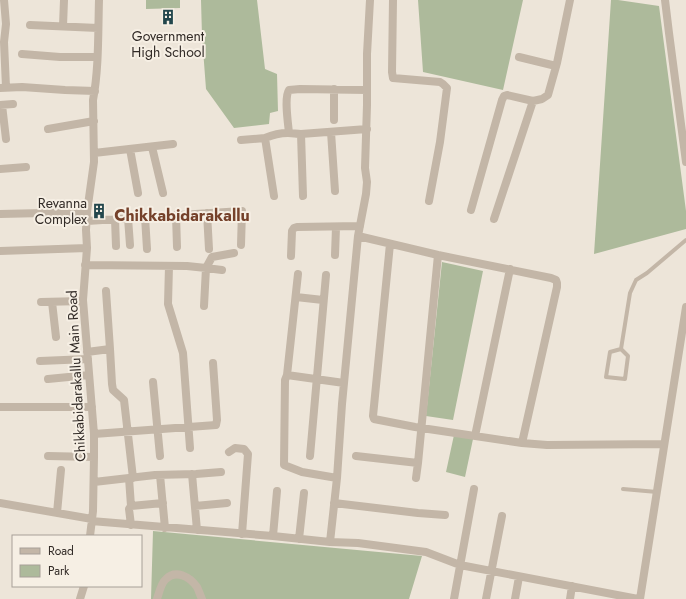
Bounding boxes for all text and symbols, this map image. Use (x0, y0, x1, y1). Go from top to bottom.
building icon: Government High School (159, 8, 177, 26)
place label: Government High School (131, 26, 205, 62)
place label: Revanna Complex (35, 193, 87, 229)
building icon: Revanna Complex (90, 202, 108, 220)
district label: Chikkabidarakallu (114, 204, 250, 227)
street label: Chikkabidarakallu Main Road (62, 290, 90, 462)
legend (12, 535, 142, 587)
text: Road (48, 542, 74, 560)
text: Park (48, 562, 70, 580)

